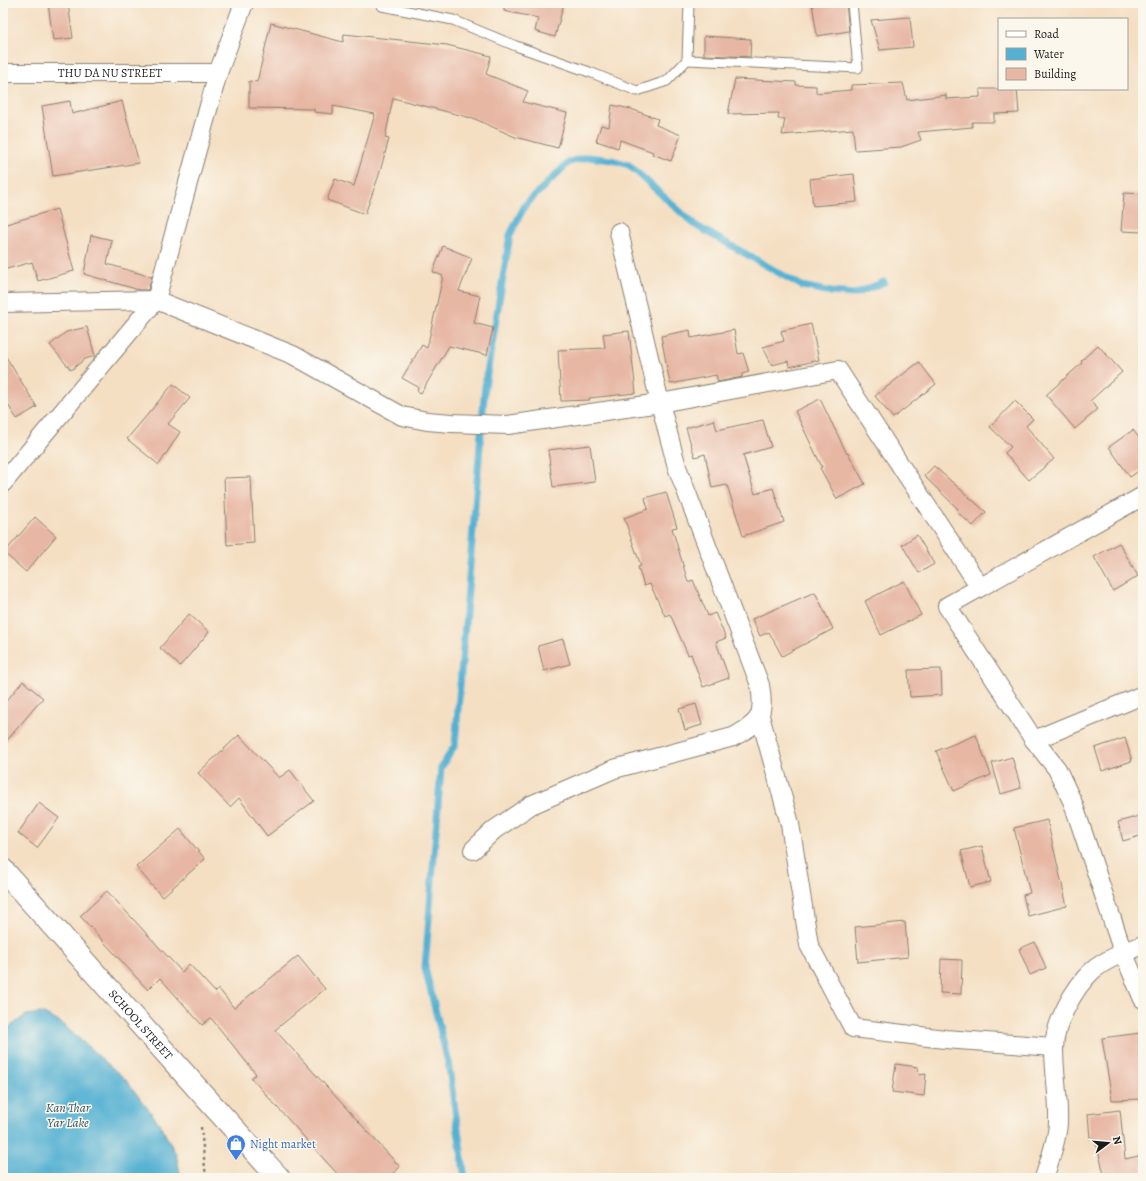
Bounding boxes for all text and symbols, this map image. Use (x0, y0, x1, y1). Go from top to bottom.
legend (998, 18, 1128, 90)
text: Road (1034, 26, 1060, 42)
text: Water (1033, 46, 1064, 62)
street label: THU DA NU STREET (58, 65, 163, 81)
text: Building (1034, 66, 1076, 82)
street label: SCHOOL STREET (105, 986, 177, 1064)
water label: Kan Thar Yar Lake (46, 1099, 91, 1131)
north arrow (1088, 1123, 1128, 1163)
shop icon: Night market (225, 1133, 247, 1161)
text: N (1109, 1134, 1125, 1146)
place label: Night market (250, 1136, 316, 1152)

